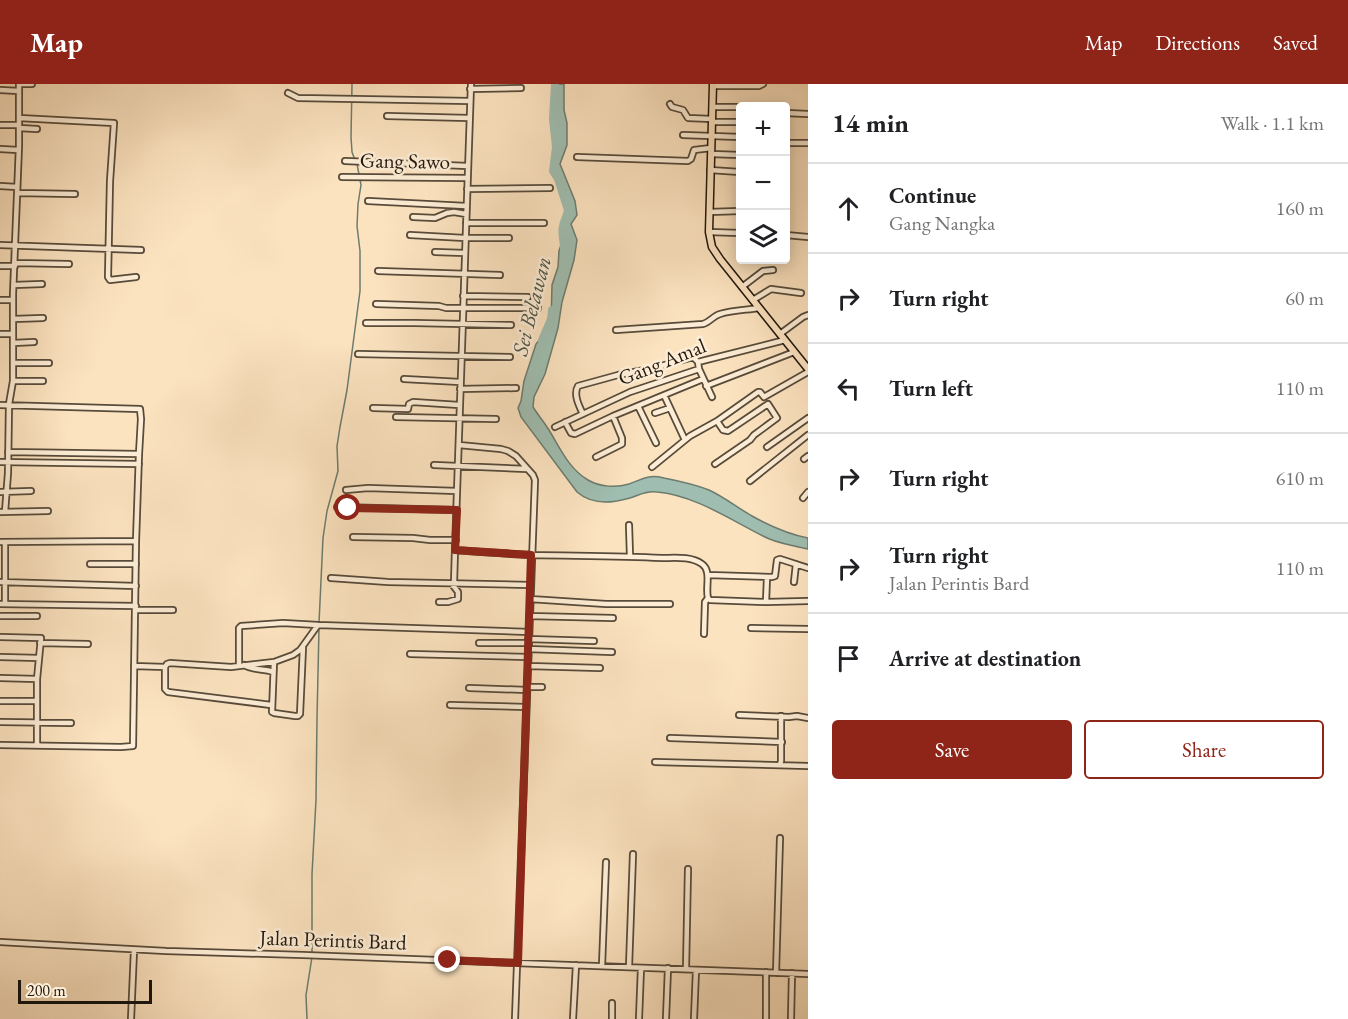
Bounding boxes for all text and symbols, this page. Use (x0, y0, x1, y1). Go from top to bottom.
text: Map (30, 24, 83, 60)
text: Map (1085, 29, 1122, 56)
text: Directions (1155, 29, 1240, 56)
text: Saved (1273, 29, 1318, 56)
map controls (736, 102, 790, 264)
button: + (736, 102, 790, 156)
text: 14 min (832, 106, 909, 140)
text: Walk · 1.1 km (1221, 110, 1324, 136)
street label: Gang Sawo (360, 146, 450, 175)
button: − (736, 156, 790, 210)
text: Continue (889, 181, 976, 210)
icon: ahead (832, 192, 865, 225)
text: 160 m (1276, 195, 1324, 221)
button: layers (736, 210, 790, 264)
text: Gang Nangka (889, 210, 995, 236)
water label: Sei Belawan (505, 254, 558, 360)
icon: right (832, 282, 865, 315)
text: Turn right (889, 284, 988, 313)
text: 60 m (1285, 285, 1324, 311)
street label: Gang Amal (614, 332, 710, 391)
icon: left (832, 372, 865, 405)
text: Turn left (889, 374, 973, 403)
text: 110 m (1276, 375, 1324, 401)
icon: right (832, 462, 865, 495)
text: Turn right (889, 464, 988, 493)
text: 610 m (1276, 465, 1324, 491)
route start (334, 494, 360, 520)
text: Turn right (889, 541, 988, 570)
icon: right (832, 552, 865, 585)
text: 110 m (1276, 555, 1324, 581)
text: Jalan Perintis Bard (889, 570, 1029, 596)
icon: arrive (832, 642, 865, 675)
text: Arrive at destination (889, 644, 1081, 673)
button: Save (832, 720, 1072, 779)
button: Share (1084, 720, 1324, 779)
street label: Jalan Perintis Bard (257, 923, 407, 956)
route end (434, 946, 460, 972)
scale bar (18, 977, 152, 1004)
text: 200 m (27, 980, 66, 1001)

